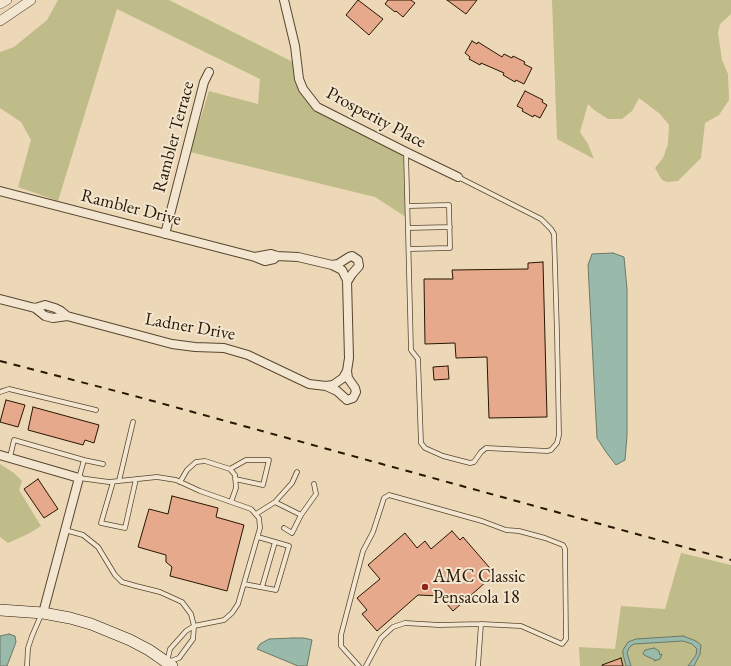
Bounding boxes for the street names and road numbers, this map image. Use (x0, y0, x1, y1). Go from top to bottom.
street label: Rambler Terrace (149, 79, 199, 195)
street label: Prosperity Place (322, 83, 430, 153)
street label: Rambler Drive (79, 185, 183, 231)
street label: Ladner Drive (143, 308, 237, 346)

